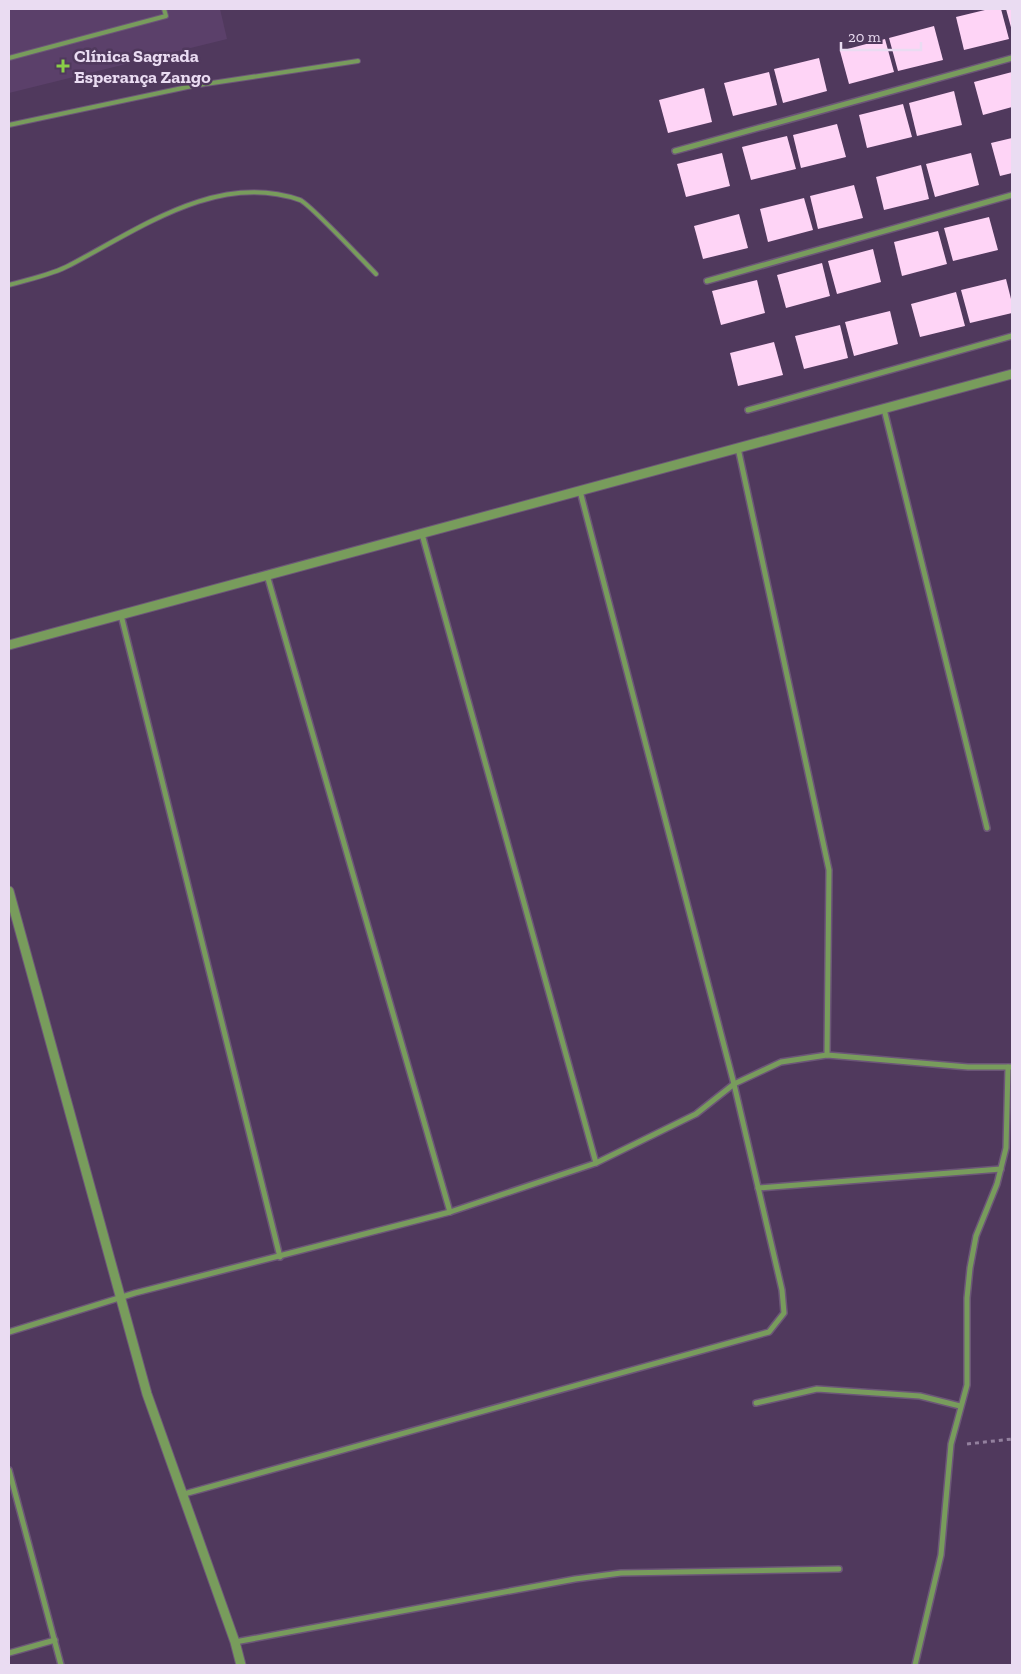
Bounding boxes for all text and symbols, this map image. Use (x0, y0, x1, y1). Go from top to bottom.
scale bar (841, 20, 921, 52)
text: 20 m (848, 28, 881, 46)
place label: Clínica Sagrada Esperança Zango (74, 45, 211, 88)
marker: Clínica Sagrada Esperança Zango (56, 59, 70, 73)

